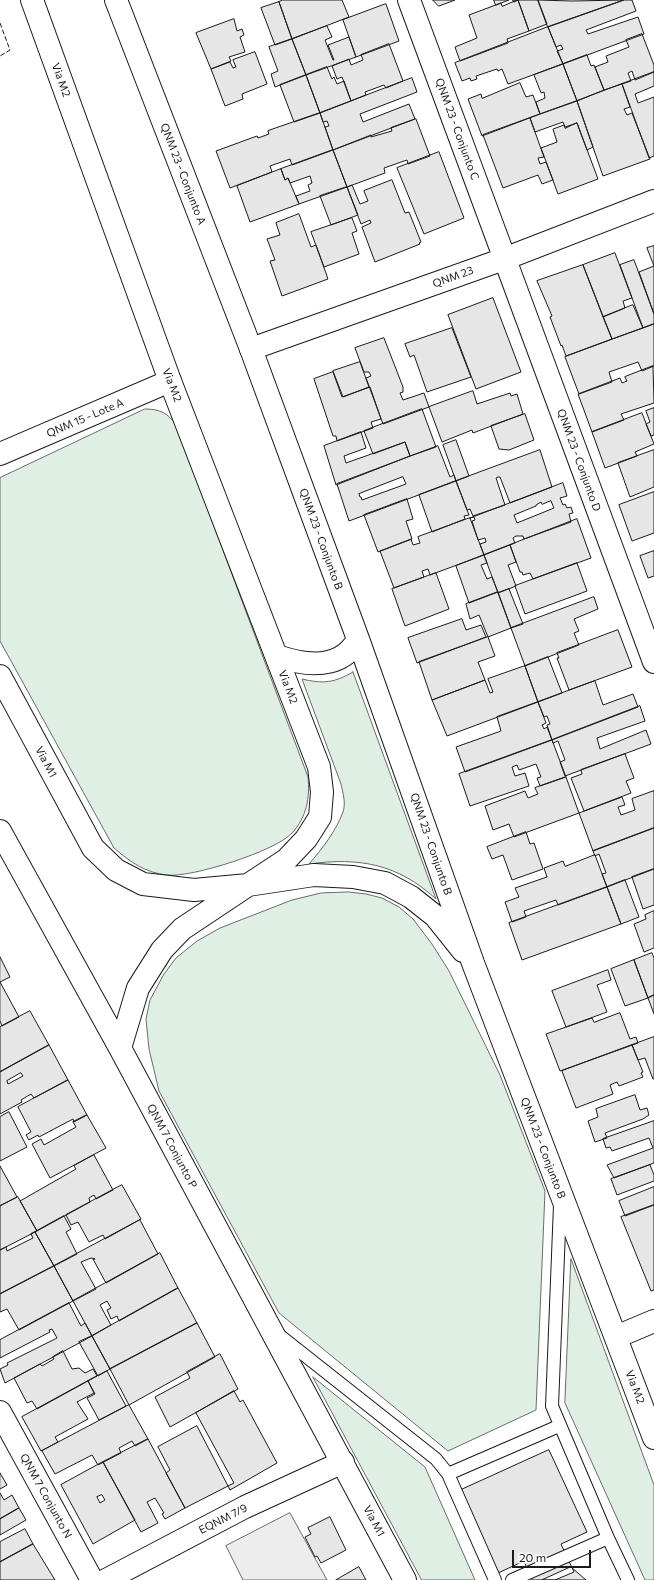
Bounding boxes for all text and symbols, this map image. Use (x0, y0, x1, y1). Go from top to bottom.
street label: Via M2 (49, 61, 73, 99)
street label: QNM 23 - Conjunto C (432, 76, 482, 182)
street label: QNM 23 - Conjunto A (158, 121, 208, 227)
street label: QNM 23 (431, 264, 475, 290)
street label: Via M2 (160, 366, 184, 404)
street label: QNM 15 - Lote A (44, 396, 126, 440)
street label: QNM 23 - Conjunto D (554, 407, 604, 513)
street label: QNM 23 - Conjunto B (296, 486, 346, 592)
street label: Via M2 (276, 668, 300, 706)
street label: Via M1 (32, 744, 60, 780)
street label: QNM 23 - Conjunto B (407, 791, 455, 897)
street label: QNM 23 - Conjunto B (518, 1096, 568, 1200)
street label: QNM 7 Conjunto P (144, 1102, 200, 1190)
street label: Via M2 (623, 1368, 647, 1406)
street label: QNM 7 Conjunto N (17, 1451, 75, 1541)
street label: EQNM 7/9 (197, 1501, 249, 1537)
street label: Via M1 (360, 1503, 388, 1539)
scale bar (514, 1542, 593, 1568)
text: 20 m (519, 1550, 546, 1564)

